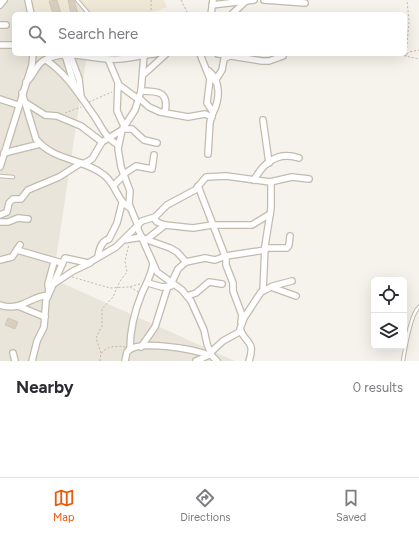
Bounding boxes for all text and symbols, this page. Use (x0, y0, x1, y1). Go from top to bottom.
search box (12, 12, 407, 56)
icon: search (26, 23, 48, 45)
text: Search here (58, 25, 138, 43)
map controls (371, 277, 407, 349)
button: locate (371, 277, 407, 313)
button: layers (371, 313, 407, 349)
text: Nearby (16, 377, 74, 397)
text: 0 results (353, 380, 403, 395)
tab: Map (53, 487, 75, 524)
tab: Directions (180, 487, 230, 524)
tab: Saved (336, 487, 366, 524)

